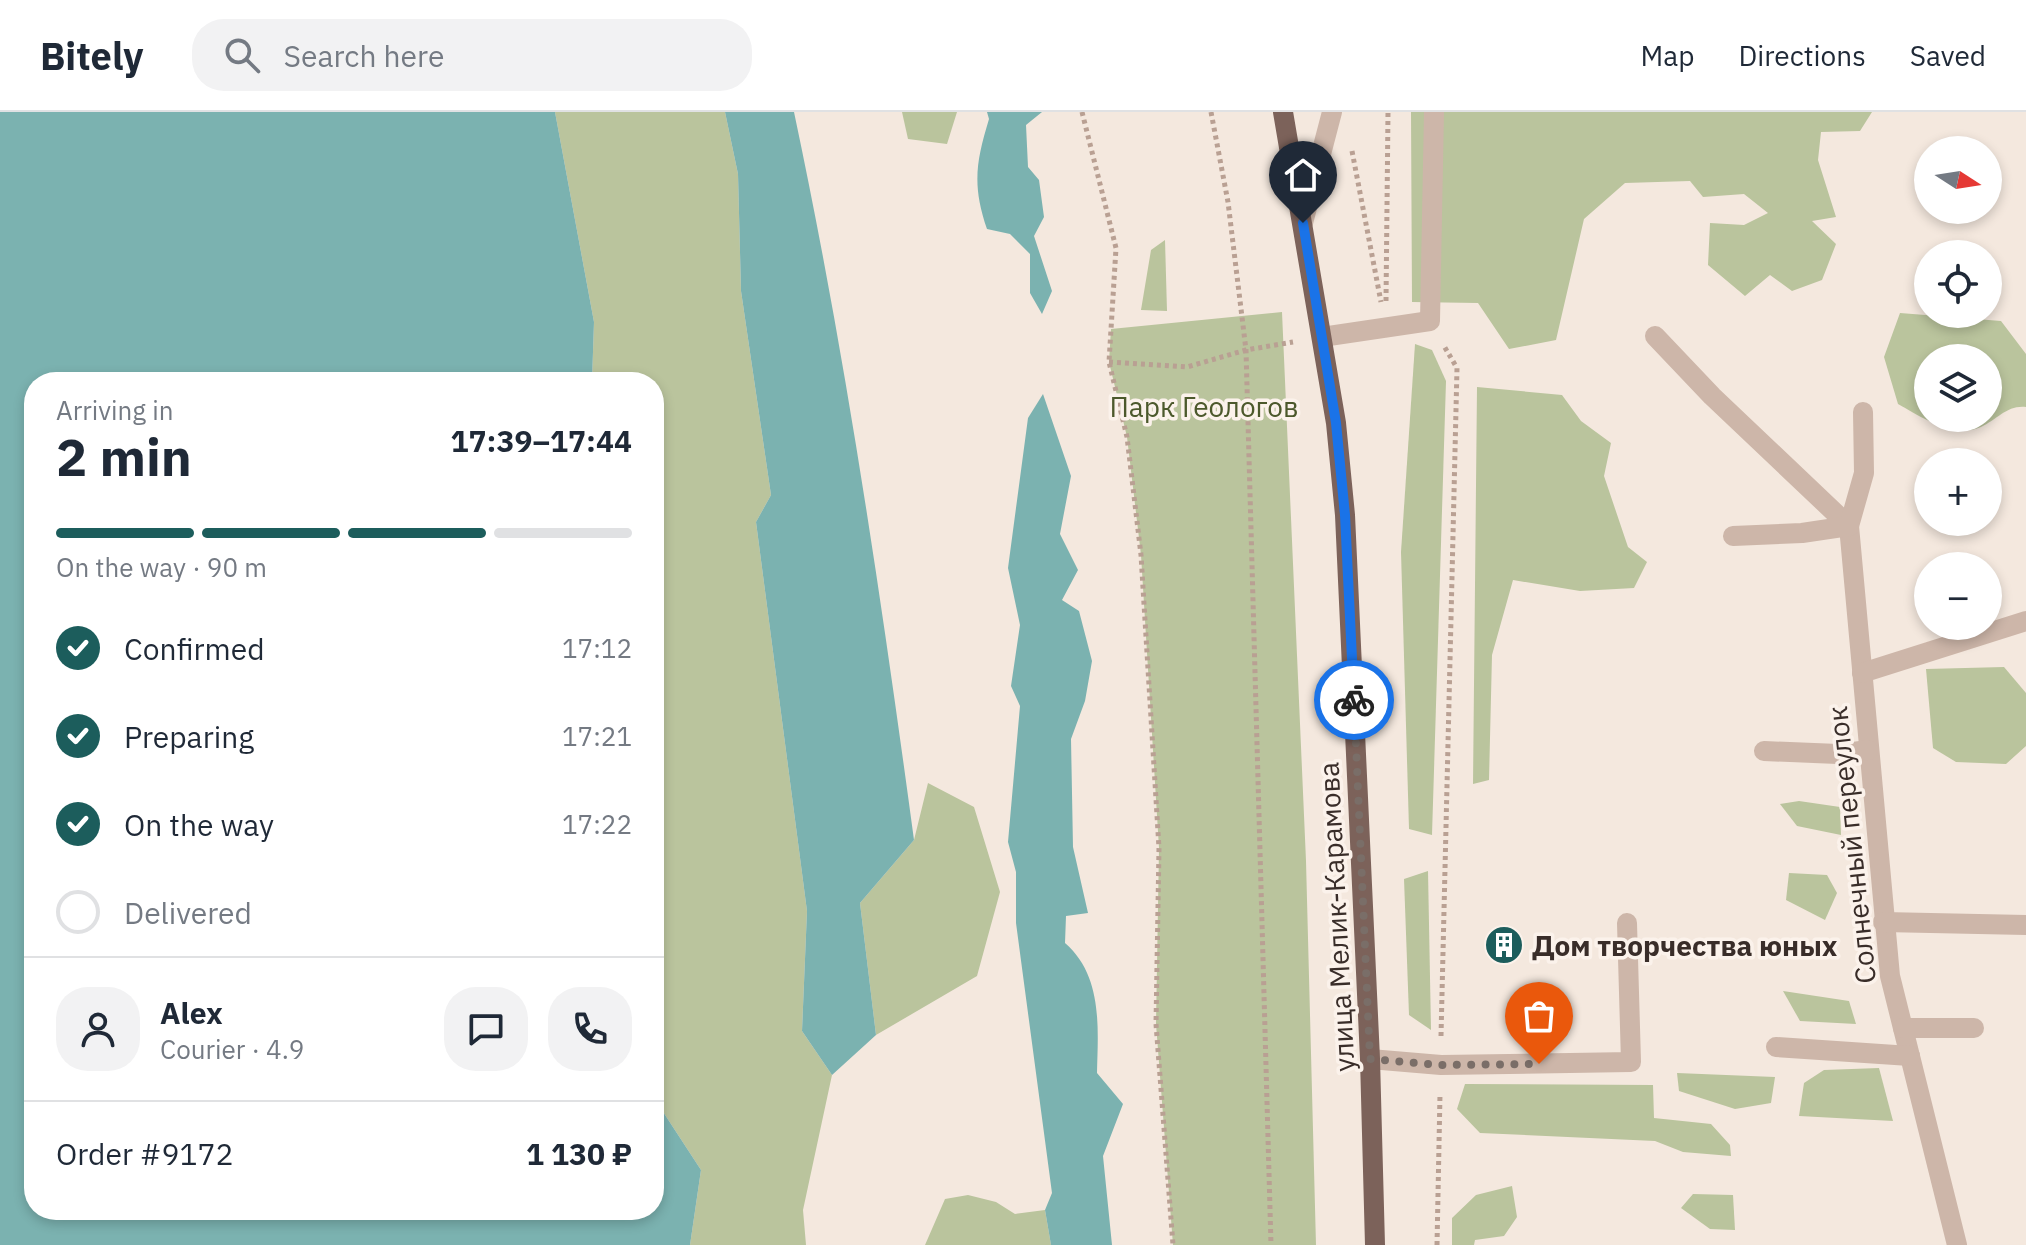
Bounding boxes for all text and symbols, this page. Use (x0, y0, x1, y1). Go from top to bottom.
search box (192, 19, 752, 91)
text: Bitely (40, 31, 144, 80)
icon: search (220, 33, 264, 77)
text: Search here (284, 36, 444, 75)
text: Map (1640, 37, 1694, 74)
text: Directions (1738, 37, 1866, 74)
text: Saved (1910, 37, 1986, 74)
north arrow (1914, 136, 2002, 224)
map controls (1914, 136, 2002, 640)
pin (1269, 141, 1337, 223)
icon: home (1281, 153, 1325, 197)
button: locate (1914, 240, 2002, 328)
button: layers (1914, 344, 2002, 432)
park label: Парк Геологов (1109, 388, 1299, 425)
text: Arriving in (56, 393, 173, 427)
text: 17:39–17:44 (451, 421, 632, 460)
text: 2 min (56, 423, 192, 490)
button: + (1914, 448, 2002, 536)
text: On the way · 90 m (56, 550, 267, 584)
button: − (1914, 552, 2002, 640)
icon: check (56, 626, 100, 670)
text: Confirmed (124, 629, 265, 668)
text: 17:12 (562, 631, 632, 665)
courier (1314, 660, 1394, 740)
icon: bike (1332, 678, 1376, 722)
street label: Солнечный переулок (1818, 704, 1884, 986)
icon: check (56, 714, 100, 758)
text: Preparing (124, 717, 254, 756)
text: 17:21 (562, 719, 632, 753)
street label: улица Мелик-Карамова (1309, 761, 1363, 1073)
icon: check (56, 802, 100, 846)
text: On the way (124, 805, 274, 844)
text: 17:22 (562, 807, 632, 841)
text: Delivered (124, 893, 252, 932)
building icon: Дом творчества юных (1483, 924, 1525, 966)
place label: Дом творчества юных (1532, 927, 1838, 964)
pin (1505, 982, 1573, 1064)
button: person (56, 987, 140, 1071)
button: chat (444, 987, 528, 1071)
button: phone (548, 987, 632, 1071)
text: Alex (160, 993, 223, 1032)
icon: bag (1517, 994, 1561, 1038)
text: Courier · 4.9 (160, 1032, 304, 1066)
text: Order #9172 (56, 1134, 233, 1173)
text: 1 130 ₽ (526, 1134, 632, 1173)

